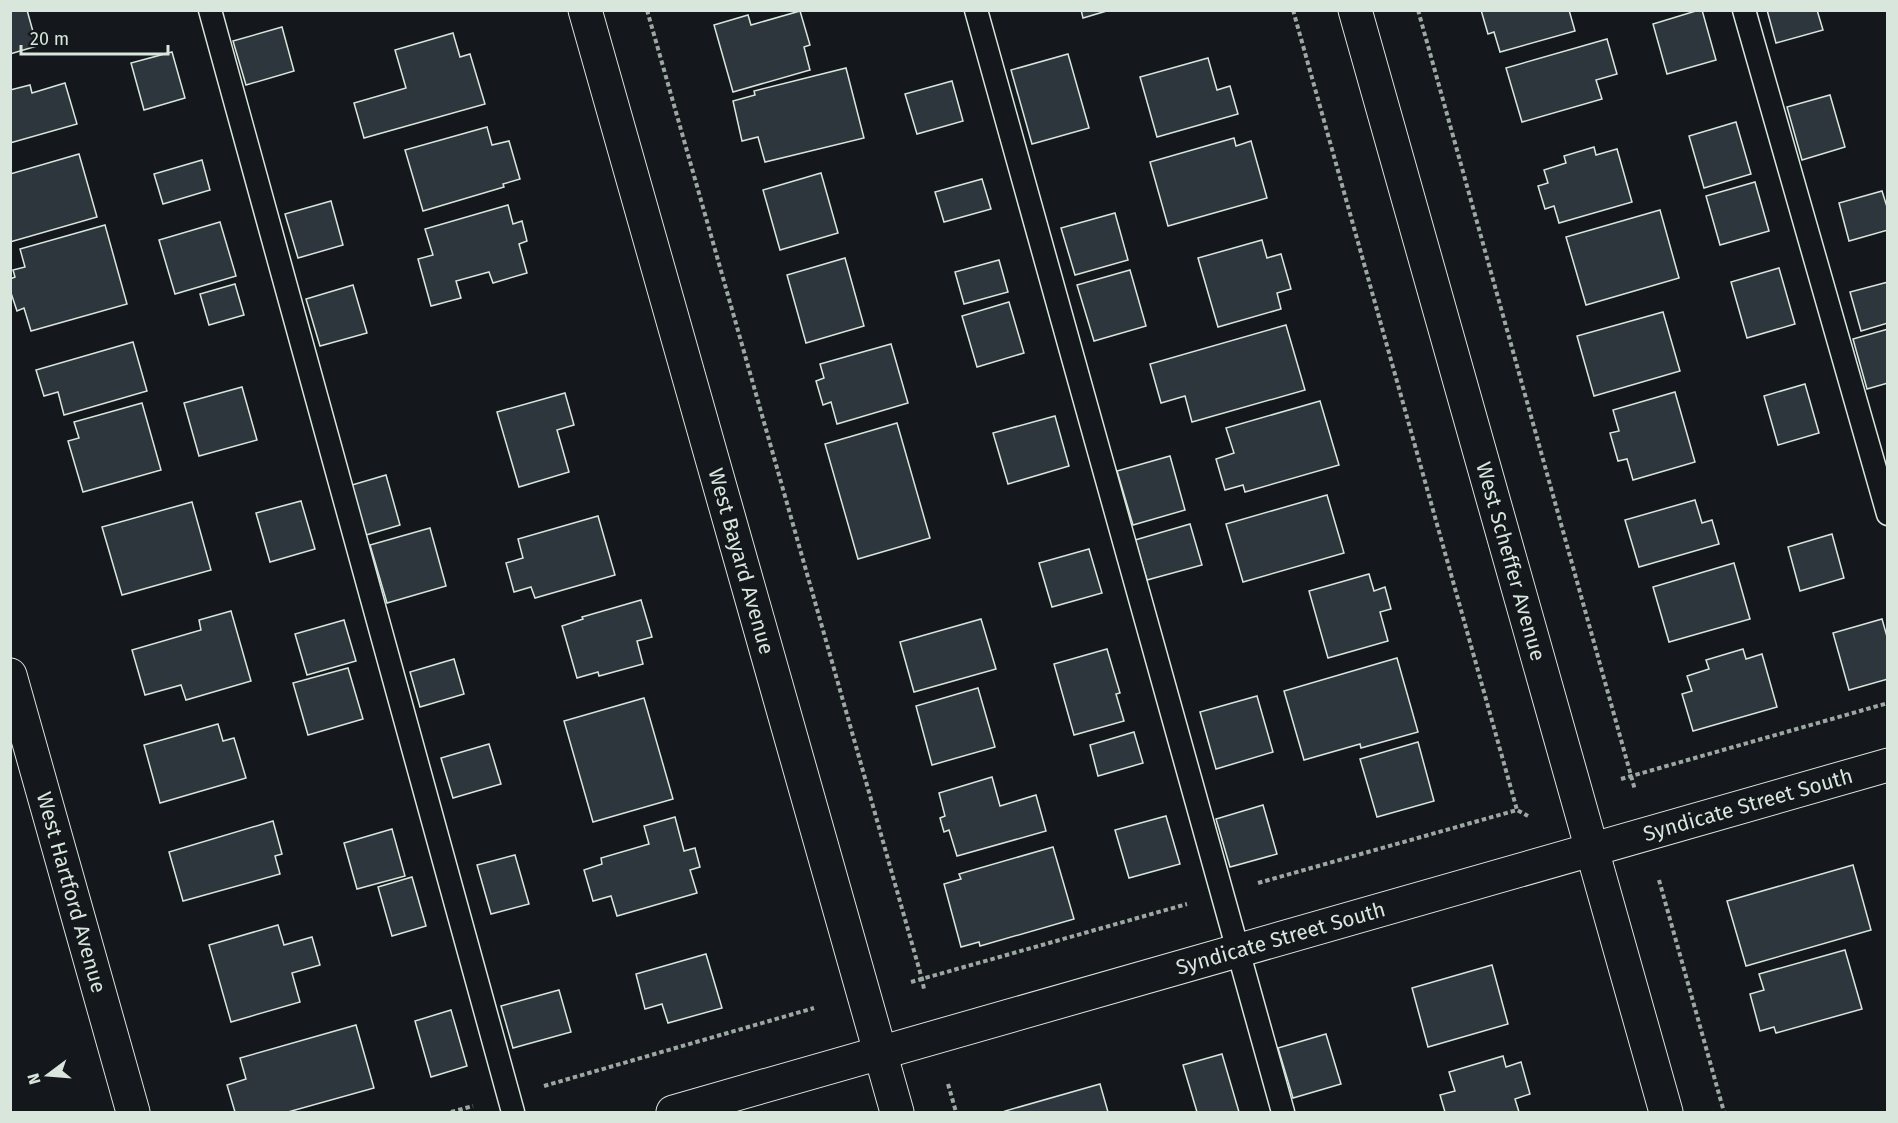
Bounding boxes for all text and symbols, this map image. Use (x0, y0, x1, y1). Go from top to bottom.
scale bar (21, 18, 168, 56)
text: 20 m (30, 28, 69, 50)
street label: West Scheffer Avenue (1470, 459, 1551, 664)
street label: West Bayard Avenue (702, 465, 780, 657)
street label: Syndicate Street South (1640, 763, 1856, 847)
street label: West Hartford Avenue (31, 789, 112, 996)
street label: Syndicate Street South (1173, 896, 1388, 981)
north arrow (18, 1045, 78, 1105)
text: N (23, 1071, 45, 1087)

